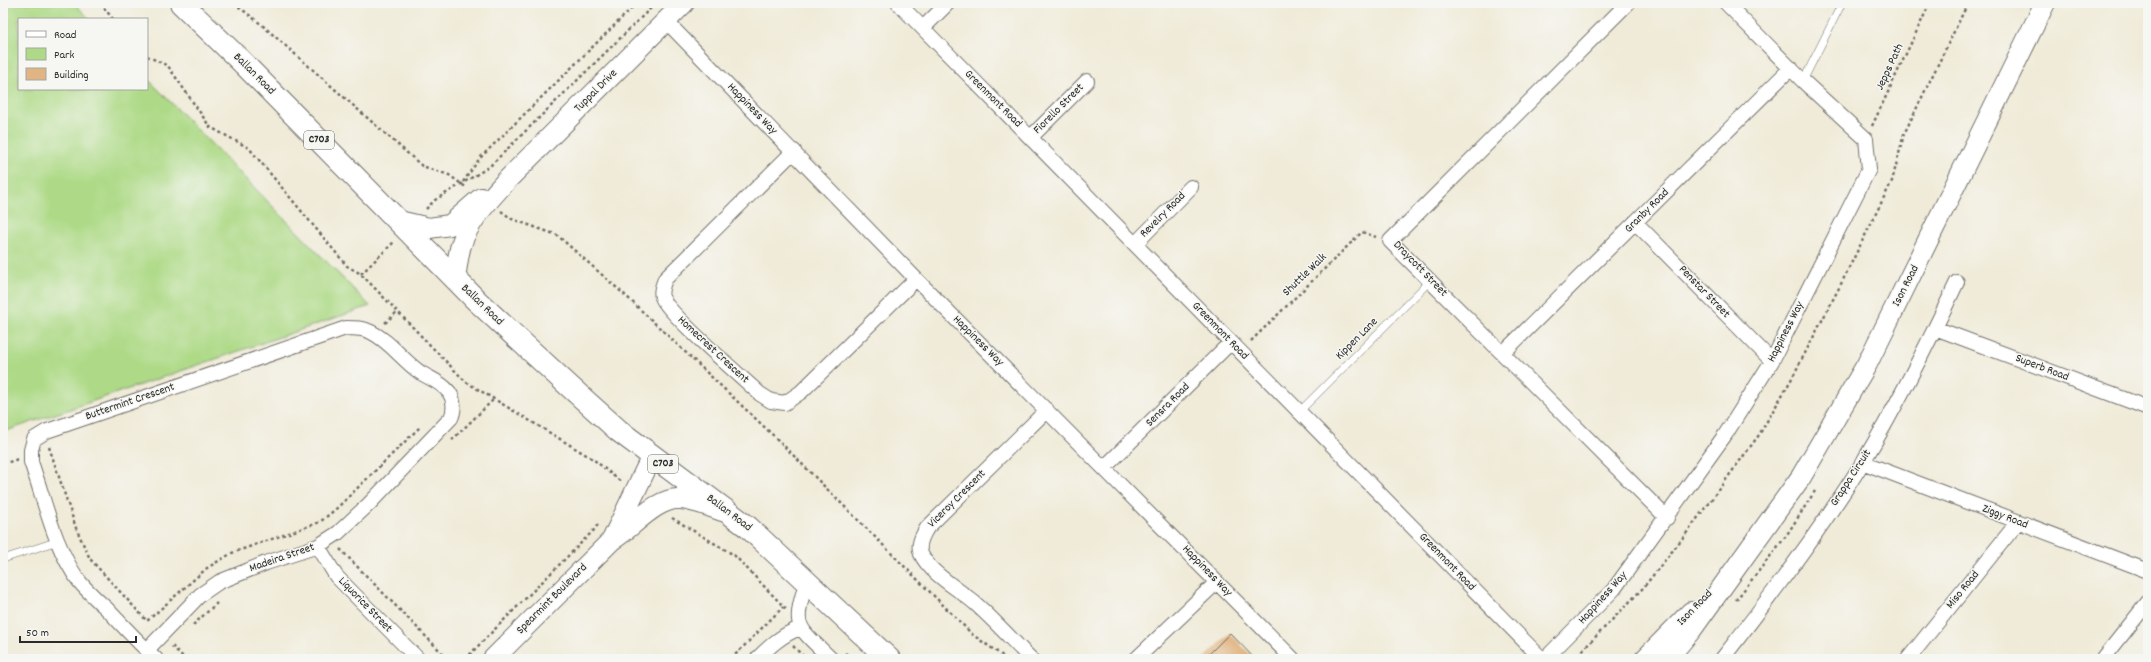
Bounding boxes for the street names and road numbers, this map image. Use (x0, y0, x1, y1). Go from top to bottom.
street label: Jepps Path (1872, 41, 1908, 93)
street label: Ballan Road (229, 49, 279, 99)
street label: Tuppal Drive (570, 65, 622, 117)
street label: Greenmont Road (960, 66, 1026, 132)
street label: Happiness Way (723, 79, 782, 139)
street label: Fiorello Street (1030, 79, 1089, 138)
road number: C703 (304, 131, 334, 149)
street label: Granby Road (1621, 185, 1673, 237)
street label: Revelry Road (1136, 188, 1190, 242)
street label: Draycott Street (1389, 237, 1452, 301)
street label: Shuttle Walk (1279, 249, 1331, 301)
street label: Penstar Street (1674, 262, 1734, 323)
street label: Ison Road (1888, 262, 1924, 310)
street label: Ballan Road (457, 280, 507, 330)
street label: Greenmont Road (1188, 298, 1252, 364)
street label: Happiness Way (1763, 298, 1809, 365)
street label: Homecrest Crescent (673, 312, 753, 388)
street label: Happiness Way (949, 312, 1008, 371)
street label: Kippen Lane (1332, 314, 1382, 364)
street label: Superb Road (2013, 350, 2071, 386)
street label: Buttermint Crescent (83, 379, 177, 425)
street label: Sensra Road (1142, 379, 1194, 431)
street label: Grappa Circuit (1826, 446, 1876, 510)
road number: C703 (648, 455, 678, 473)
street label: Viceroy Crescent (924, 466, 990, 532)
street label: Ballan Road (703, 490, 755, 536)
street label: Ziggy Road (1980, 500, 2030, 534)
street label: Greenmont Road (1415, 529, 1479, 595)
street label: Madeira Street (247, 539, 317, 577)
street label: Happiness Way (1178, 541, 1237, 601)
street label: Spearmint Boulevard (513, 560, 591, 638)
street label: Happiness Way (1575, 567, 1632, 628)
street label: Miso Road (1942, 567, 1984, 613)
street label: Liquorice Street (334, 573, 396, 637)
street label: Ison Road (1673, 586, 1717, 630)

